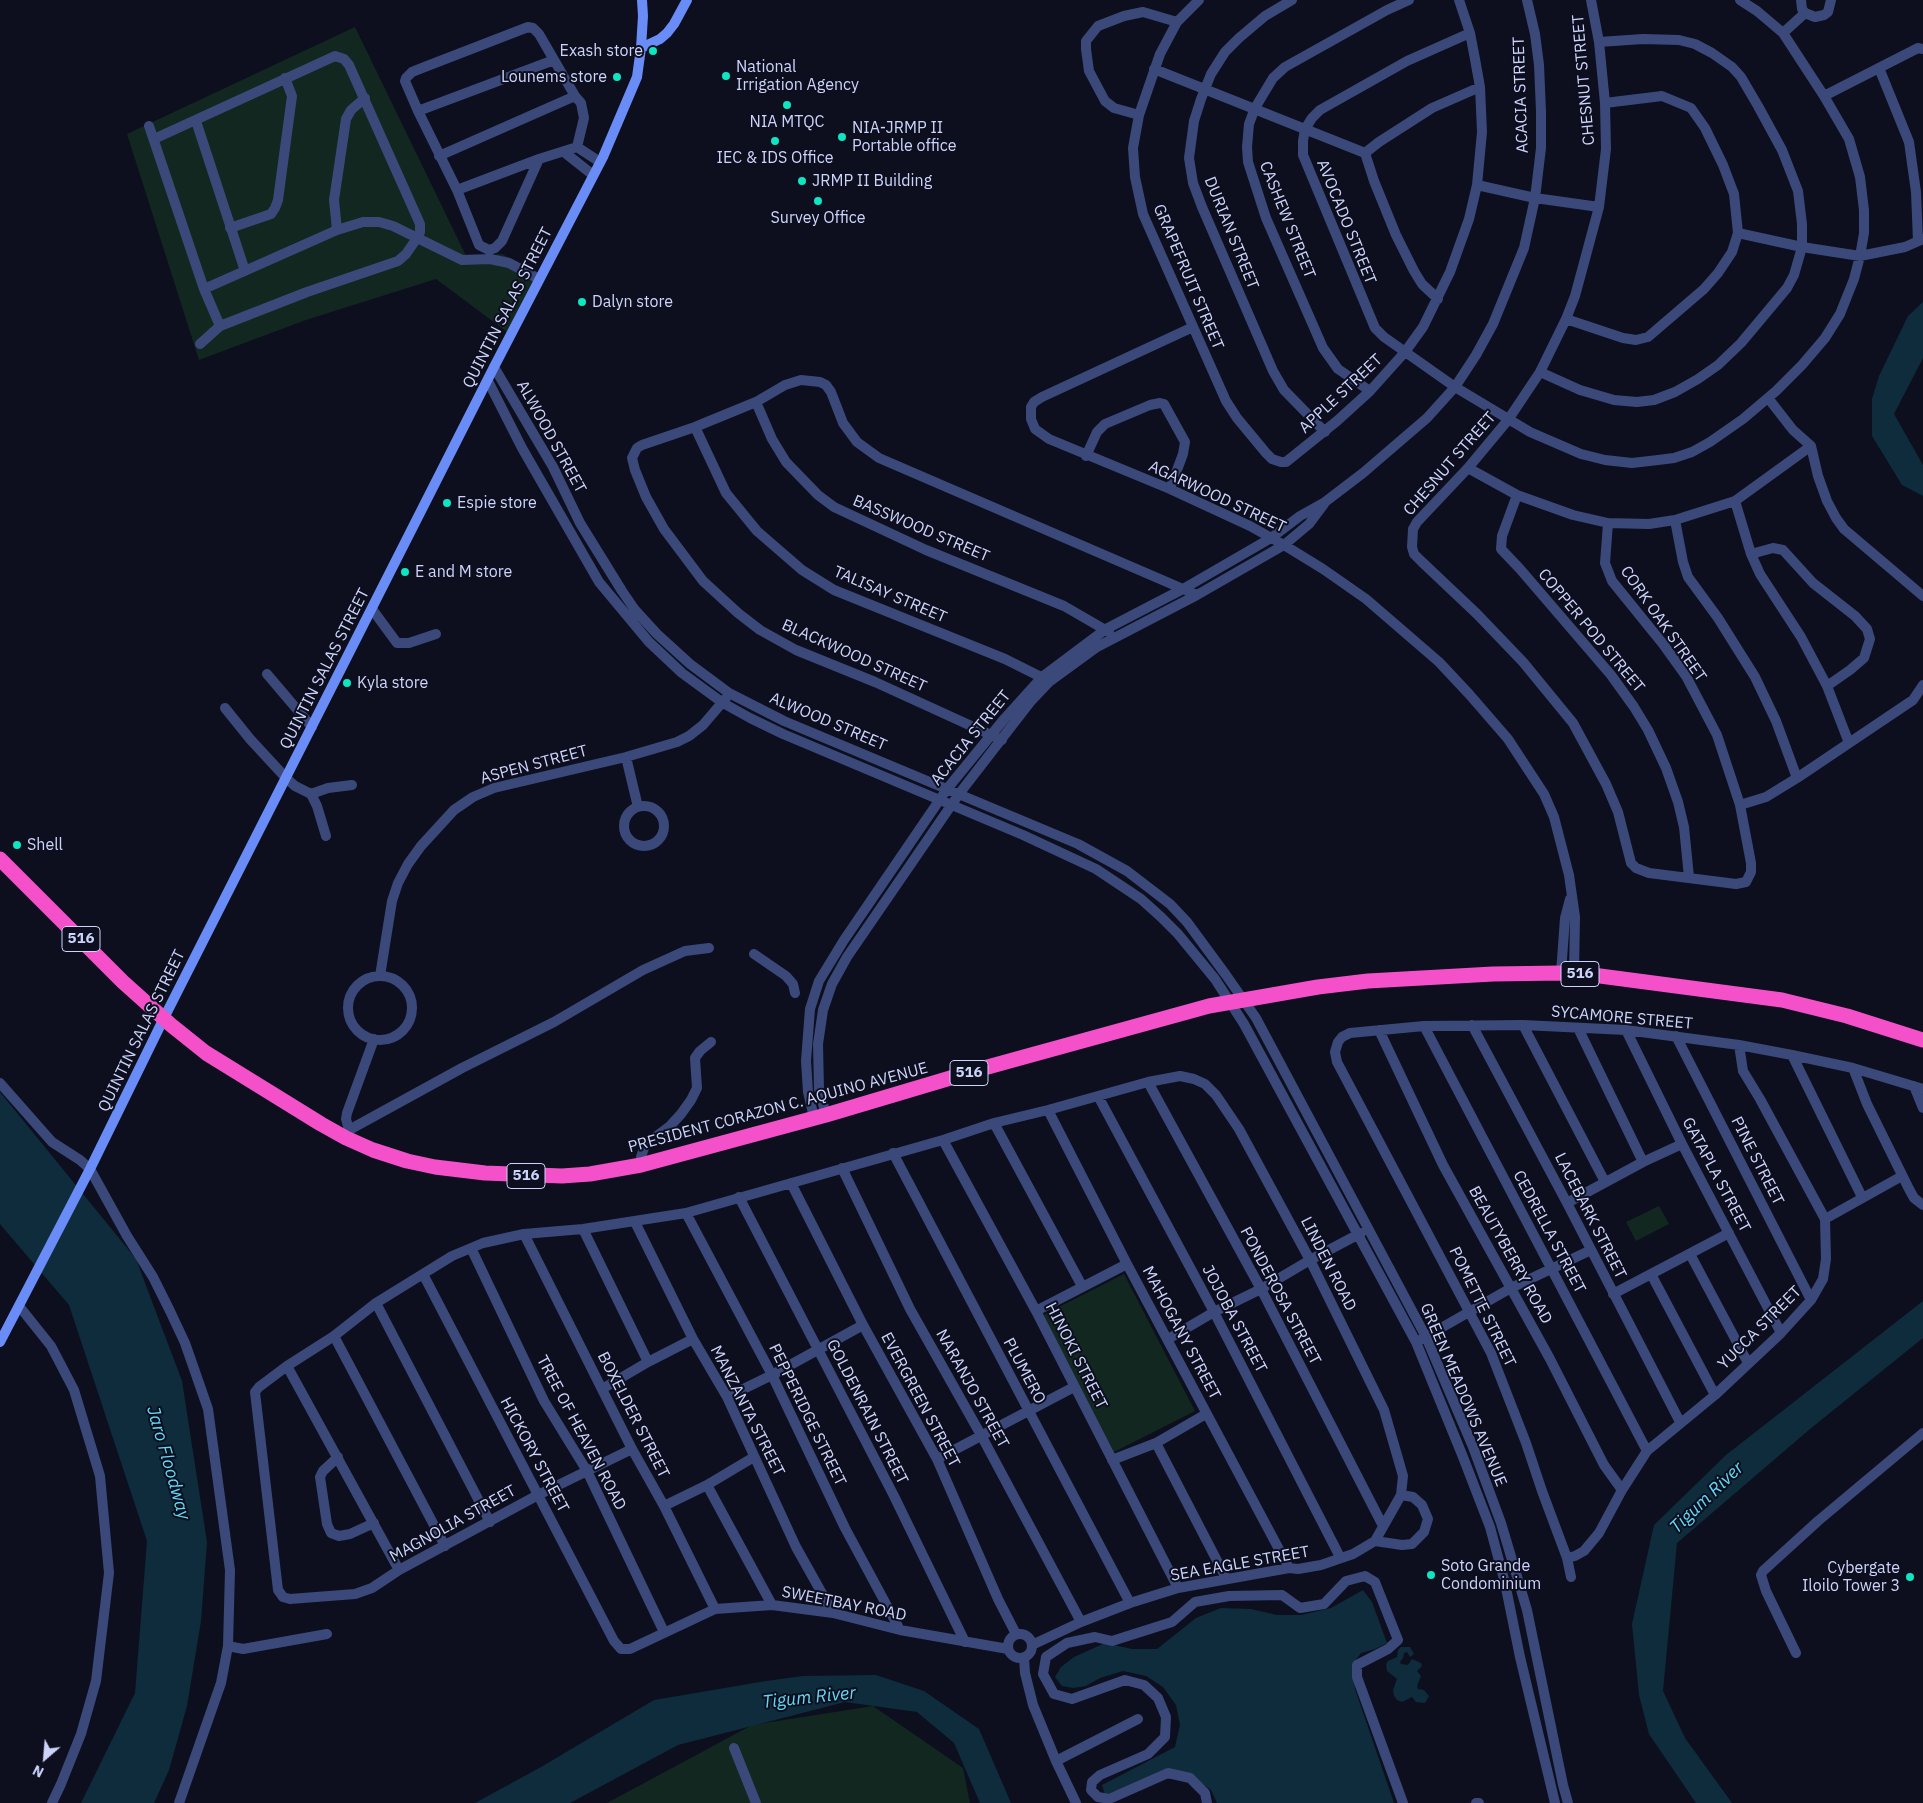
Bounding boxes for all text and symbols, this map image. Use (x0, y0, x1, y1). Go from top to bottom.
street label: CHESNUT STREET (1569, 14, 1599, 146)
street label: ACACIA STREET (1509, 36, 1533, 154)
place label: Exash store (560, 41, 643, 61)
marker: Exash store (647, 45, 659, 57)
place label: National Irrigation Agency (736, 57, 859, 95)
place label: Lounems store (501, 67, 607, 87)
marker: National Irrigation Agency (720, 70, 732, 82)
marker: Lounems store (611, 71, 623, 83)
marker: NIA MTQC (781, 99, 793, 111)
place label: NIA MTQC (750, 112, 824, 132)
place label: NIA-JRMP II Portable office (852, 118, 956, 156)
marker: NIA-JRMP II Portable office (836, 131, 848, 143)
marker: IEC & IDS Office (769, 135, 781, 147)
place label: IEC & IDS Office (717, 148, 833, 168)
street label: AVOCADO STREET (1312, 157, 1380, 287)
street label: CASHEW STREET (1255, 159, 1319, 281)
place label: JRMP II Building (812, 171, 932, 191)
street label: DURIAN STREET (1200, 174, 1262, 292)
marker: JRMP II Building (796, 175, 808, 187)
marker: Survey Office (812, 195, 824, 207)
street label: GRAPEFRUIT STREET (1149, 201, 1227, 353)
place label: Survey Office (771, 208, 865, 228)
street label: QUINTIN SALAS STREET (459, 224, 557, 392)
place label: Dalyn store (592, 292, 673, 312)
marker: Dalyn store (576, 296, 588, 308)
street label: APPLE STREET (1295, 350, 1387, 438)
street label: ALWOOD STREET (512, 377, 590, 497)
street label: CHESNUT STREET (1400, 408, 1500, 520)
street label: AGARWOOD STREET (1145, 457, 1289, 537)
street label: BASSWOOD STREET (850, 491, 992, 567)
place label: Espie store (457, 493, 537, 513)
marker: Espie store (441, 497, 453, 509)
place label: E and M store (415, 562, 512, 582)
street label: CORK OAK STREET (1616, 562, 1710, 686)
street label: TALISAY STREET (831, 563, 949, 627)
street label: COPPER POD STREET (1534, 565, 1648, 697)
marker: E and M store (399, 566, 411, 578)
street label: QUINTIN SALAS STREET (276, 585, 374, 753)
street label: BLACKWOOD STREET (779, 615, 929, 697)
place label: Kyla store (357, 673, 428, 693)
marker: Kyla store (341, 677, 353, 689)
street label: ACACIA STREET (927, 687, 1015, 789)
street label: ALWOOD STREET (766, 689, 890, 755)
street label: ASPEN STREET (478, 741, 590, 789)
place label: Shell (27, 835, 63, 855)
marker: Shell (11, 839, 23, 851)
road number: 516 (62, 926, 100, 952)
street label: QUINTIN SALAS STREET (94, 947, 190, 1115)
road number: 516 (1561, 962, 1599, 986)
street label: SYCAMORE STREET (1550, 1002, 1694, 1034)
street label: PRESIDENT CORAZON C. AQUINO AVENUE (626, 1059, 930, 1157)
road number: 516 (950, 1060, 988, 1086)
street label: GATAPLA STREET (1678, 1114, 1754, 1236)
street label: PINE STREET (1726, 1114, 1788, 1208)
street label: LACEBARK STREET (1550, 1150, 1630, 1282)
road number: 516 (507, 1164, 545, 1188)
street label: CEDRELLA STREET (1509, 1167, 1589, 1297)
street label: BEAUTYBERRY ROAD (1464, 1183, 1556, 1327)
street label: LINDEN ROAD (1296, 1214, 1360, 1314)
street label: PONDEROSA STREET (1236, 1224, 1324, 1368)
street label: POMETTE STREET (1445, 1244, 1519, 1370)
street label: JOJOBA STREET (1198, 1262, 1270, 1376)
street label: MAHOGANY STREET (1138, 1263, 1224, 1403)
street label: YUCCA STREET (1714, 1282, 1806, 1374)
street label: HINOKI STREET (1041, 1300, 1111, 1412)
street label: GREEN MEADOWS AVENUE (1416, 1300, 1510, 1490)
street label: NARANJO STREET (931, 1326, 1013, 1452)
street label: EVERGREEN STREET (876, 1329, 964, 1471)
street label: PLUMERO (999, 1335, 1049, 1407)
street label: GOLDENRAIN STREET (822, 1336, 912, 1488)
street label: PEPPERIDGE STREET (764, 1341, 850, 1489)
street label: MANZANTA STREET (706, 1343, 788, 1479)
street label: BOXELDER STREET (593, 1349, 673, 1481)
street label: TREE OF HEAVEN ROAD (532, 1352, 630, 1514)
street label: HICKORY STREET (495, 1394, 573, 1516)
water label: Jaro Floodway (141, 1404, 195, 1522)
water label: Tigum River (1666, 1458, 1748, 1538)
street label: MAGNOLIA STREET (386, 1481, 520, 1567)
street label: SEA EAGLE STREET (1169, 1542, 1311, 1586)
place label: Soto Grande Condominium (1441, 1556, 1541, 1594)
place label: Cybergate Iloilo Tower 3 (1802, 1558, 1900, 1596)
marker: Soto Grande Condominium (1425, 1569, 1437, 1581)
marker: Cybergate Iloilo Tower 3 (1904, 1571, 1916, 1583)
street label: SWEETBAY ROAD (780, 1583, 908, 1625)
water label: Tigum River (761, 1682, 857, 1714)
north arrow (20, 1733, 70, 1783)
text: N (30, 1761, 47, 1782)

